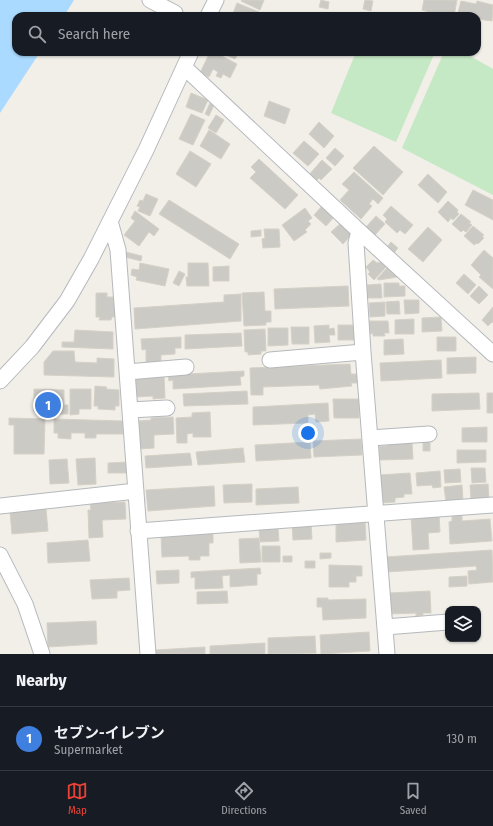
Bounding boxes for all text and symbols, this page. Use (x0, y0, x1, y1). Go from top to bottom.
search box (12, 12, 481, 56)
icon: search (26, 23, 48, 45)
text: Search here (58, 25, 130, 43)
pin: 1 (35, 390, 61, 420)
your location (298, 423, 318, 443)
map controls (445, 606, 481, 642)
button: layers (445, 606, 481, 642)
text: Nearby (16, 670, 67, 691)
text: セブン-イレブン (54, 724, 165, 742)
text: 1 (26, 731, 32, 746)
text: 130 m (446, 731, 477, 746)
text: Supermarket (54, 742, 123, 757)
tab: Map (66, 780, 88, 817)
tab: Directions (221, 780, 267, 817)
tab: Saved (400, 780, 427, 817)

